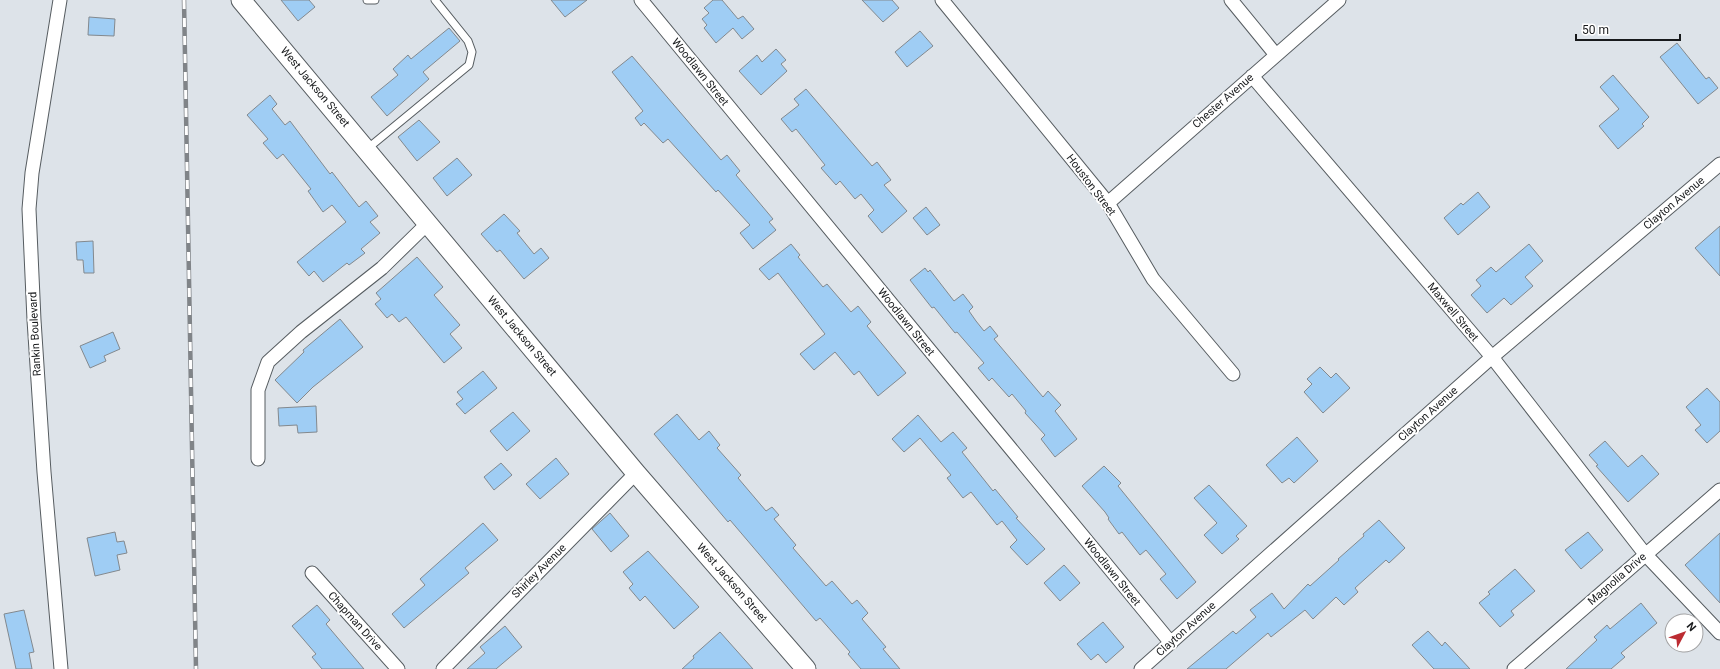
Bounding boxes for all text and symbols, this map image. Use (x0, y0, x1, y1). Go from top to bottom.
scale bar (1576, 16, 1680, 42)
text: 50 m (1582, 23, 1609, 37)
street label: Woodlawn Street (669, 36, 731, 109)
street label: West Jackson Street (278, 44, 353, 130)
street label: Chester Avenue (1190, 71, 1256, 131)
street label: Houston Street (1064, 152, 1119, 219)
street label: Clayton Avenue (1641, 174, 1707, 232)
street label: Maxwell Street (1425, 280, 1481, 344)
street label: Woodlawn Street (875, 286, 937, 359)
street label: Rankin Boulevard (26, 291, 44, 377)
street label: West Jackson Street (485, 293, 560, 379)
street label: Clayton Avenue (1396, 384, 1461, 444)
street label: Woodlawn Street (1081, 536, 1143, 609)
street label: Shirley Avenue (509, 541, 569, 601)
street label: West Jackson Street (694, 541, 770, 626)
street label: Magnolia Drive (1585, 550, 1649, 608)
street label: Chapman Drive (325, 589, 385, 653)
street label: Clayton Avenue (1154, 599, 1219, 659)
north arrow (1664, 613, 1704, 653)
text: N (1684, 620, 1699, 634)

